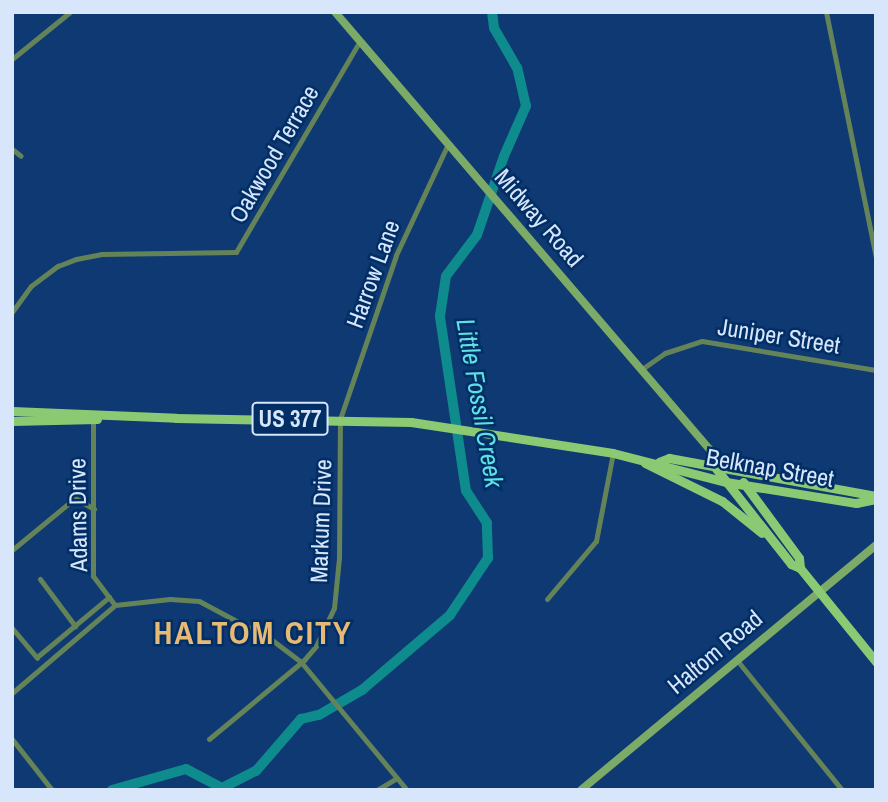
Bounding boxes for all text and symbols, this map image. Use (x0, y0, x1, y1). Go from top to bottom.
street label: Oakwood Terrace (223, 80, 325, 228)
street label: Midway Road (489, 163, 589, 273)
street label: Harrow Lane (340, 216, 406, 332)
street label: Juniper Street (716, 312, 842, 360)
water label: Little Fossil Creek (450, 316, 510, 490)
road number: US 377 (252, 400, 328, 438)
street label: Belknap Street (704, 443, 836, 493)
street label: Adams Drive (63, 458, 93, 572)
street label: Markum Drive (304, 459, 338, 583)
street label: Haltom Road (662, 604, 768, 700)
district label: HALTOM CITY (155, 614, 351, 652)

